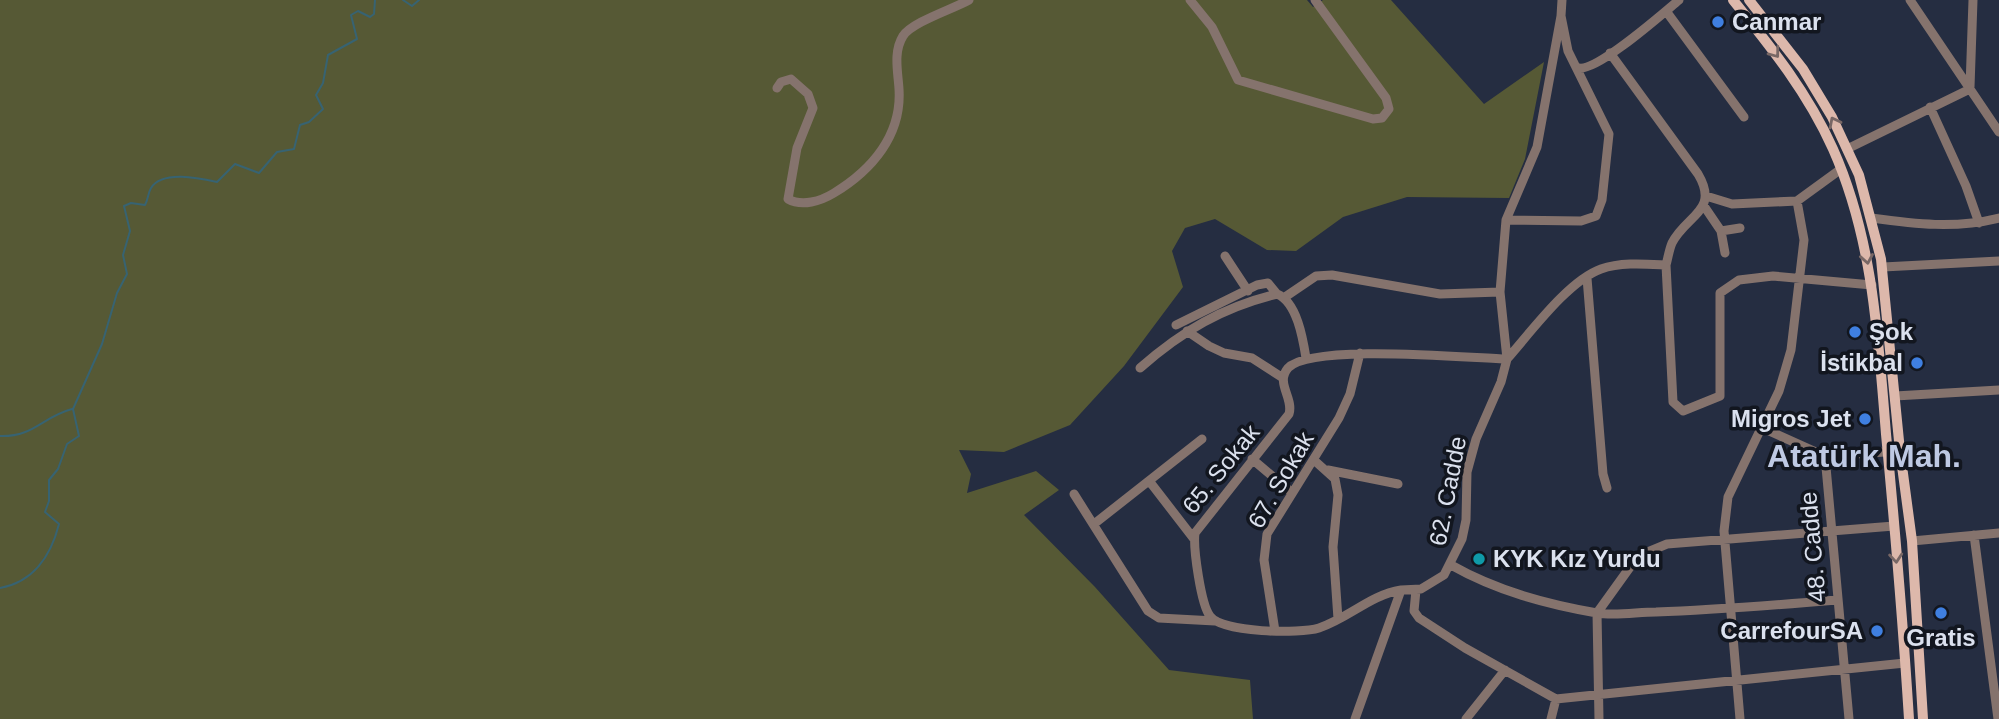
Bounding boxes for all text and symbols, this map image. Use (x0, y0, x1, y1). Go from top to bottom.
place label: Canmar (1732, 8, 1821, 35)
marker: Canmar (1710, 14, 1726, 30)
one-way arrow (1767, 46, 1780, 58)
one-way arrow (1829, 117, 1843, 129)
one-way arrow (1859, 253, 1874, 265)
place label: Şok (1869, 318, 1914, 345)
marker: Şok (1847, 324, 1863, 340)
place label: İstikbal (1820, 349, 1903, 376)
marker: İstikbal (1909, 355, 1925, 371)
place label: Migros Jet (1731, 405, 1851, 432)
marker: Migros Jet (1857, 411, 1873, 427)
street label: 65. Sokak (1177, 418, 1265, 519)
street label: 67. Sokak (1242, 426, 1319, 533)
street label: 62. Cadde (1424, 434, 1471, 548)
district label: Atatürk Mah. (1767, 438, 1961, 474)
street label: 48. Cadde (1794, 491, 1831, 603)
place label: KYK Kız Yurdu (1493, 545, 1661, 572)
marker: KYK Kız Yurdu (1471, 551, 1487, 567)
one-way arrow (1888, 553, 1903, 564)
marker: Gratis (1933, 605, 1949, 621)
place label: CarrefourSA (1720, 617, 1863, 644)
marker: CarrefourSA (1869, 623, 1885, 639)
place label: Gratis (1906, 624, 1976, 651)

